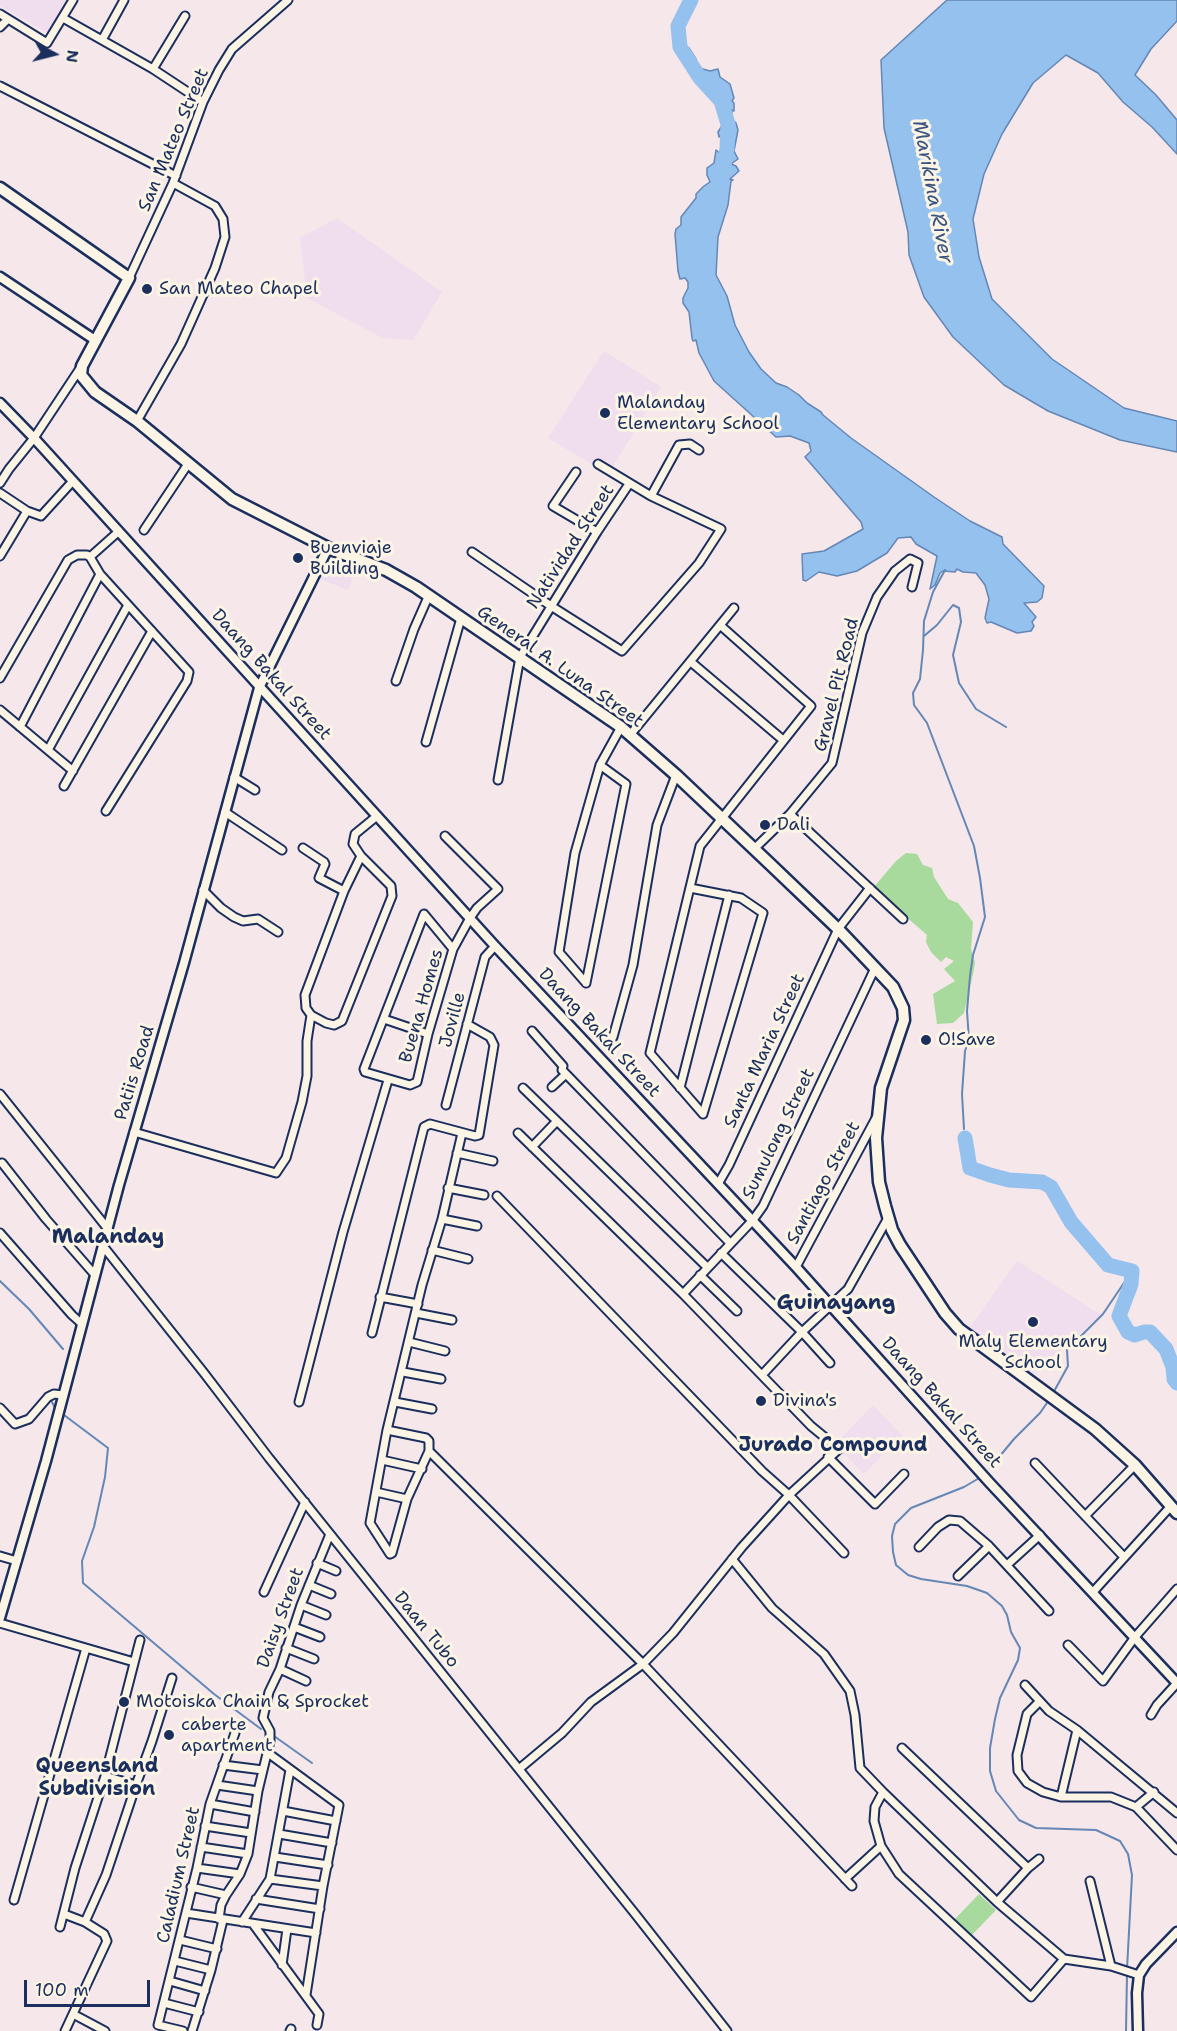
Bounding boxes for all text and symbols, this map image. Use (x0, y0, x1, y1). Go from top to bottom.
north arrow (24, 24, 84, 84)
text: N (61, 49, 84, 64)
street label: San Mateo Street (134, 65, 214, 215)
water label: Marikina River (906, 118, 958, 266)
place label: San Mateo Chapel (159, 278, 318, 300)
marker: San Mateo Chapel (140, 282, 154, 296)
place label: Malanday Elementary School (617, 392, 779, 434)
marker: Malanday Elementary School (598, 406, 612, 420)
street label: Natividad Street (523, 481, 619, 613)
place label: Buenviaje Building (310, 537, 392, 580)
marker: Buenviaje Building (291, 551, 305, 565)
street label: General A. Luna Street (473, 601, 647, 733)
street label: Daang Bakal Street (206, 605, 336, 745)
street label: Gravel Pit Road (810, 616, 864, 754)
place label: Dali (777, 814, 810, 836)
marker: Dali (758, 818, 772, 832)
street label: Buena Homes (395, 947, 449, 1065)
street label: Daang Bakal Street (534, 964, 664, 1102)
street label: Santa Maria Street (720, 970, 810, 1132)
street label: Joville (435, 990, 471, 1050)
street label: Patiis Road (110, 1023, 160, 1123)
place label: O!Save (938, 1029, 996, 1051)
marker: O!Save (919, 1033, 933, 1047)
street label: Sumulong Street (738, 1065, 820, 1203)
street label: Santiago Street (783, 1118, 865, 1248)
district label: Malanday (52, 1225, 164, 1251)
district label: Guinayang (777, 1291, 895, 1317)
marker: Maly Elementary School (1026, 1315, 1040, 1329)
place label: Maly Elementary School (958, 1331, 1108, 1374)
street label: Daang Bakal Street (876, 1333, 1006, 1473)
place label: Divina's (773, 1390, 837, 1412)
marker: Divina's (754, 1394, 768, 1408)
district label: Jurado Compound (738, 1434, 928, 1458)
street label: Daisy Street (253, 1565, 309, 1671)
street label: Daan Tubo (389, 1587, 463, 1673)
place label: Motoiska Chain & Sprocket (136, 1691, 369, 1713)
marker: Motoiska Chain & Sprocket (117, 1695, 131, 1709)
place label: caberte apartment (181, 1714, 273, 1756)
marker: caberte apartment (162, 1728, 176, 1742)
district label: Queensland Subdivision (35, 1755, 159, 1802)
street label: Caladium Street (153, 1805, 205, 1945)
scale bar (27, 1968, 153, 2006)
text: 100 m (35, 1978, 89, 2002)

